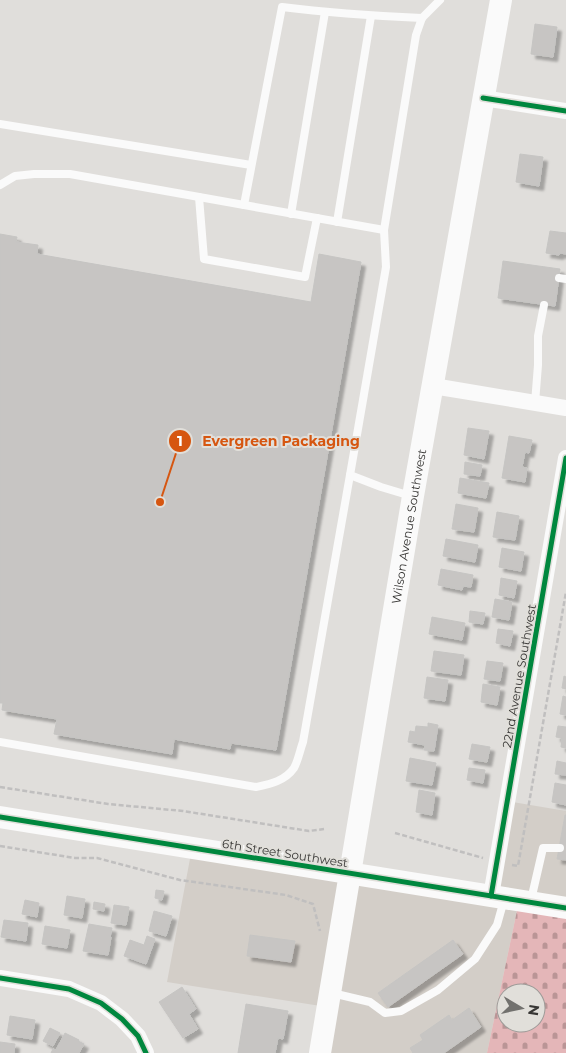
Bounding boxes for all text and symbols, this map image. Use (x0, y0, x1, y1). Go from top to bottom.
callout: Evergreen Packaging (167, 426, 370, 455)
text: 1 (177, 431, 183, 450)
text: Evergreen Packaging (202, 432, 360, 450)
street label: Wilson Avenue Southwest (388, 448, 429, 605)
street label: 22nd Avenue Southwest (499, 603, 539, 749)
street label: 6th Street Southwest (221, 836, 349, 870)
north arrow (496, 983, 546, 1033)
text: N (524, 1003, 544, 1017)

